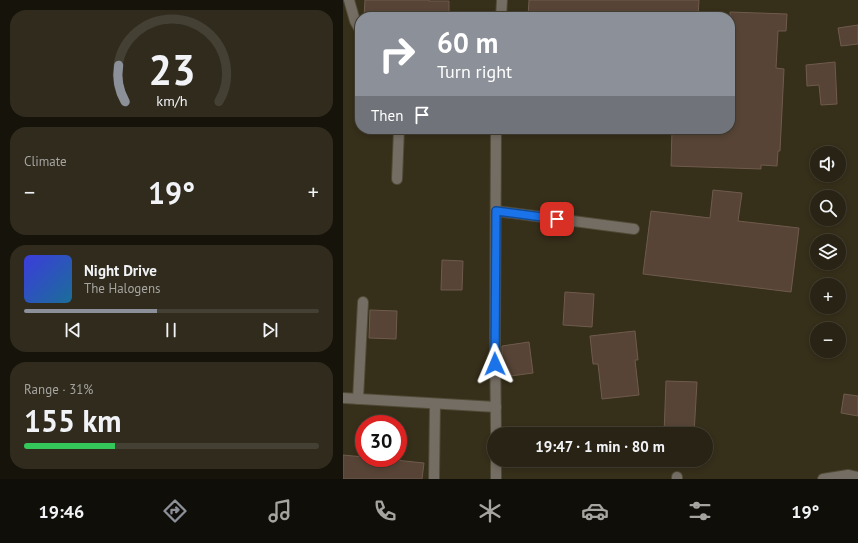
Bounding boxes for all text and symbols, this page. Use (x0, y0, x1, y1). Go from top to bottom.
text: 60 m (437, 24, 498, 61)
icon: right (371, 28, 423, 80)
text: 23 (148, 42, 195, 95)
text: Turn right (437, 60, 512, 83)
text: km/h (156, 90, 187, 109)
icon: arrive (411, 104, 433, 126)
text: Then (371, 106, 403, 125)
map controls (810, 146, 846, 358)
button: sound (810, 146, 846, 182)
text: Climate (24, 153, 67, 170)
text: 19° (148, 173, 195, 212)
text: − (24, 178, 35, 206)
text: + (308, 178, 319, 206)
button: search (810, 190, 846, 226)
pin (540, 202, 574, 236)
icon: arrive (546, 208, 568, 230)
button: layers (810, 234, 846, 270)
text: Night Drive (84, 261, 157, 280)
button: + (810, 278, 846, 314)
text: The Halogens (84, 280, 161, 297)
icon: previous (62, 319, 84, 341)
icon: pause (160, 319, 182, 341)
icon: next (259, 319, 281, 341)
button: − (810, 322, 846, 358)
position arrow (474, 343, 516, 385)
text: Range · 31% (24, 381, 93, 398)
text: 155 km (24, 401, 122, 440)
speed limit sign: 30 (355, 415, 407, 467)
text: 19:47 · 1 min · 80 m (535, 437, 665, 456)
icon: directions (161, 497, 189, 525)
icon: music (266, 497, 294, 525)
icon: phone (371, 497, 399, 525)
icon: climate (476, 497, 504, 525)
icon: car (581, 497, 609, 525)
icon: filters (686, 497, 714, 525)
text: 19:46 (39, 500, 84, 523)
text: 19° (791, 500, 819, 523)

